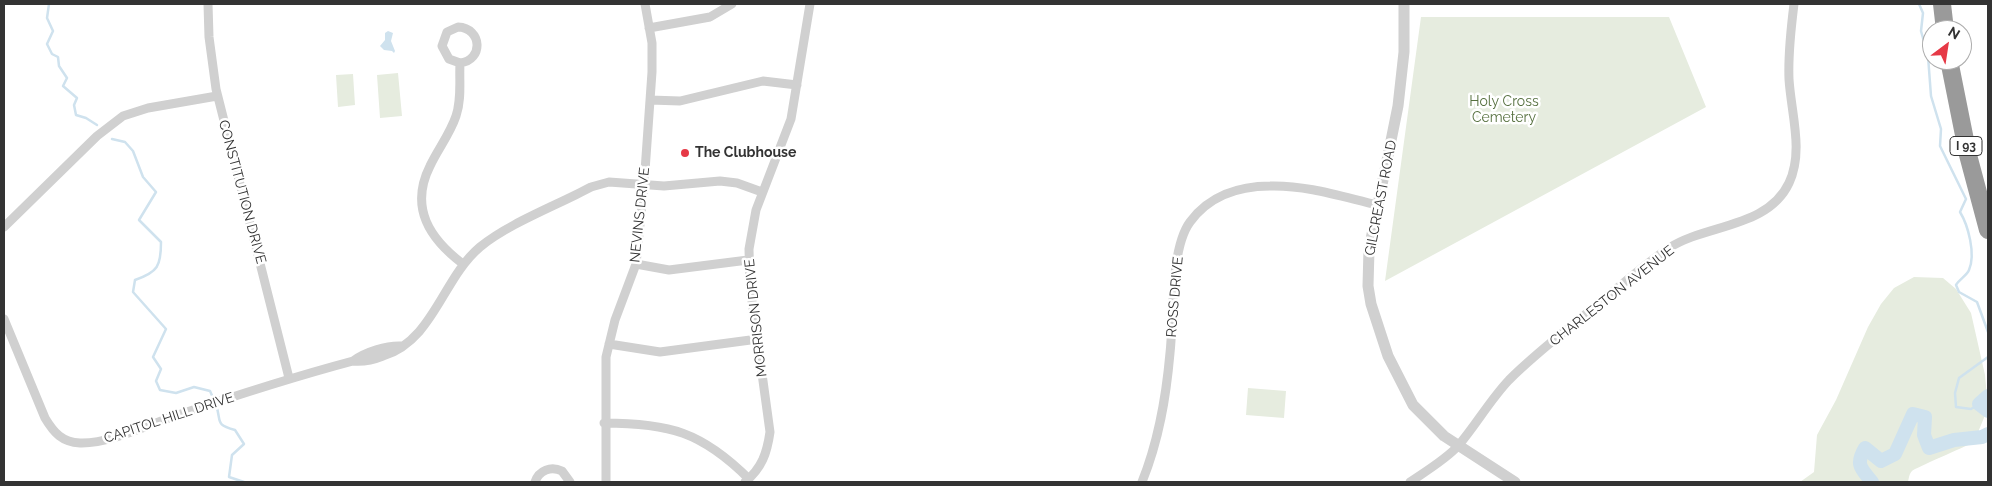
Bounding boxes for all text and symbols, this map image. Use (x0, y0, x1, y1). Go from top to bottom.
north arrow (1922, 20, 1972, 70)
text: N (1946, 23, 1963, 43)
park label: Holy Cross Cemetery (1469, 94, 1539, 126)
street label: CONSTITUTION DRIVE (215, 118, 269, 266)
road number: I 93 (1950, 136, 1982, 156)
street label: GILCREAST ROAD (1362, 139, 1400, 257)
place label: The Clubhouse (695, 145, 796, 161)
marker: The Clubhouse (679, 147, 691, 159)
street label: NEVINS DRIVE (627, 166, 653, 264)
street label: CHARLESTON AVENUE (1546, 242, 1678, 350)
street label: ROSS DRIVE (1163, 256, 1187, 338)
street label: MORRISON DRIVE (741, 258, 771, 378)
street label: CAPITOL HILL DRIVE (102, 389, 236, 447)

